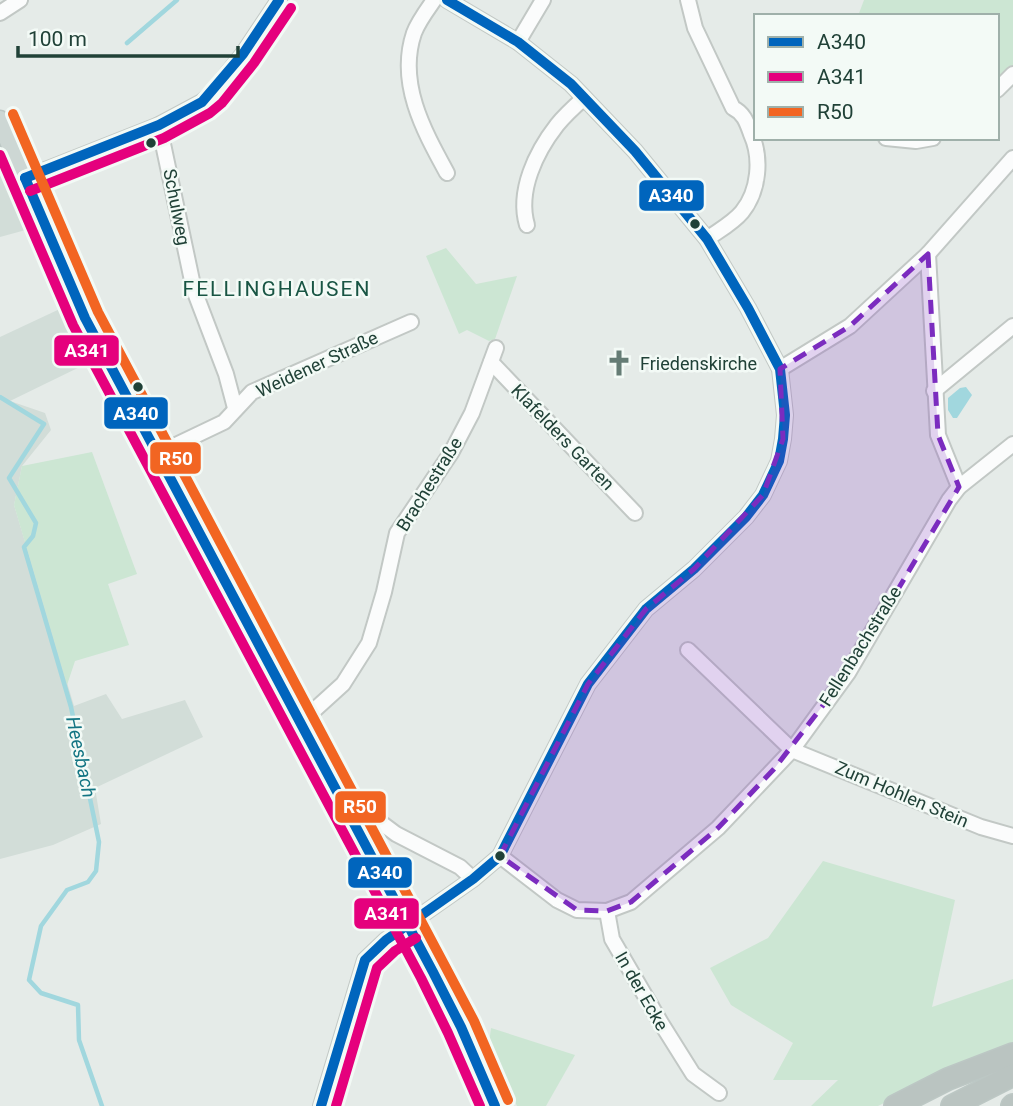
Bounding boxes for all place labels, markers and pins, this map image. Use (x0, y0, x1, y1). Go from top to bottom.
unlabelled marker (144, 136, 158, 150)
unlabelled marker (688, 217, 702, 231)
church icon: Friedenskirche (604, 348, 634, 378)
place label: Friedenskirche (640, 353, 757, 374)
unlabelled marker (131, 380, 145, 394)
unlabelled marker (493, 849, 507, 863)

